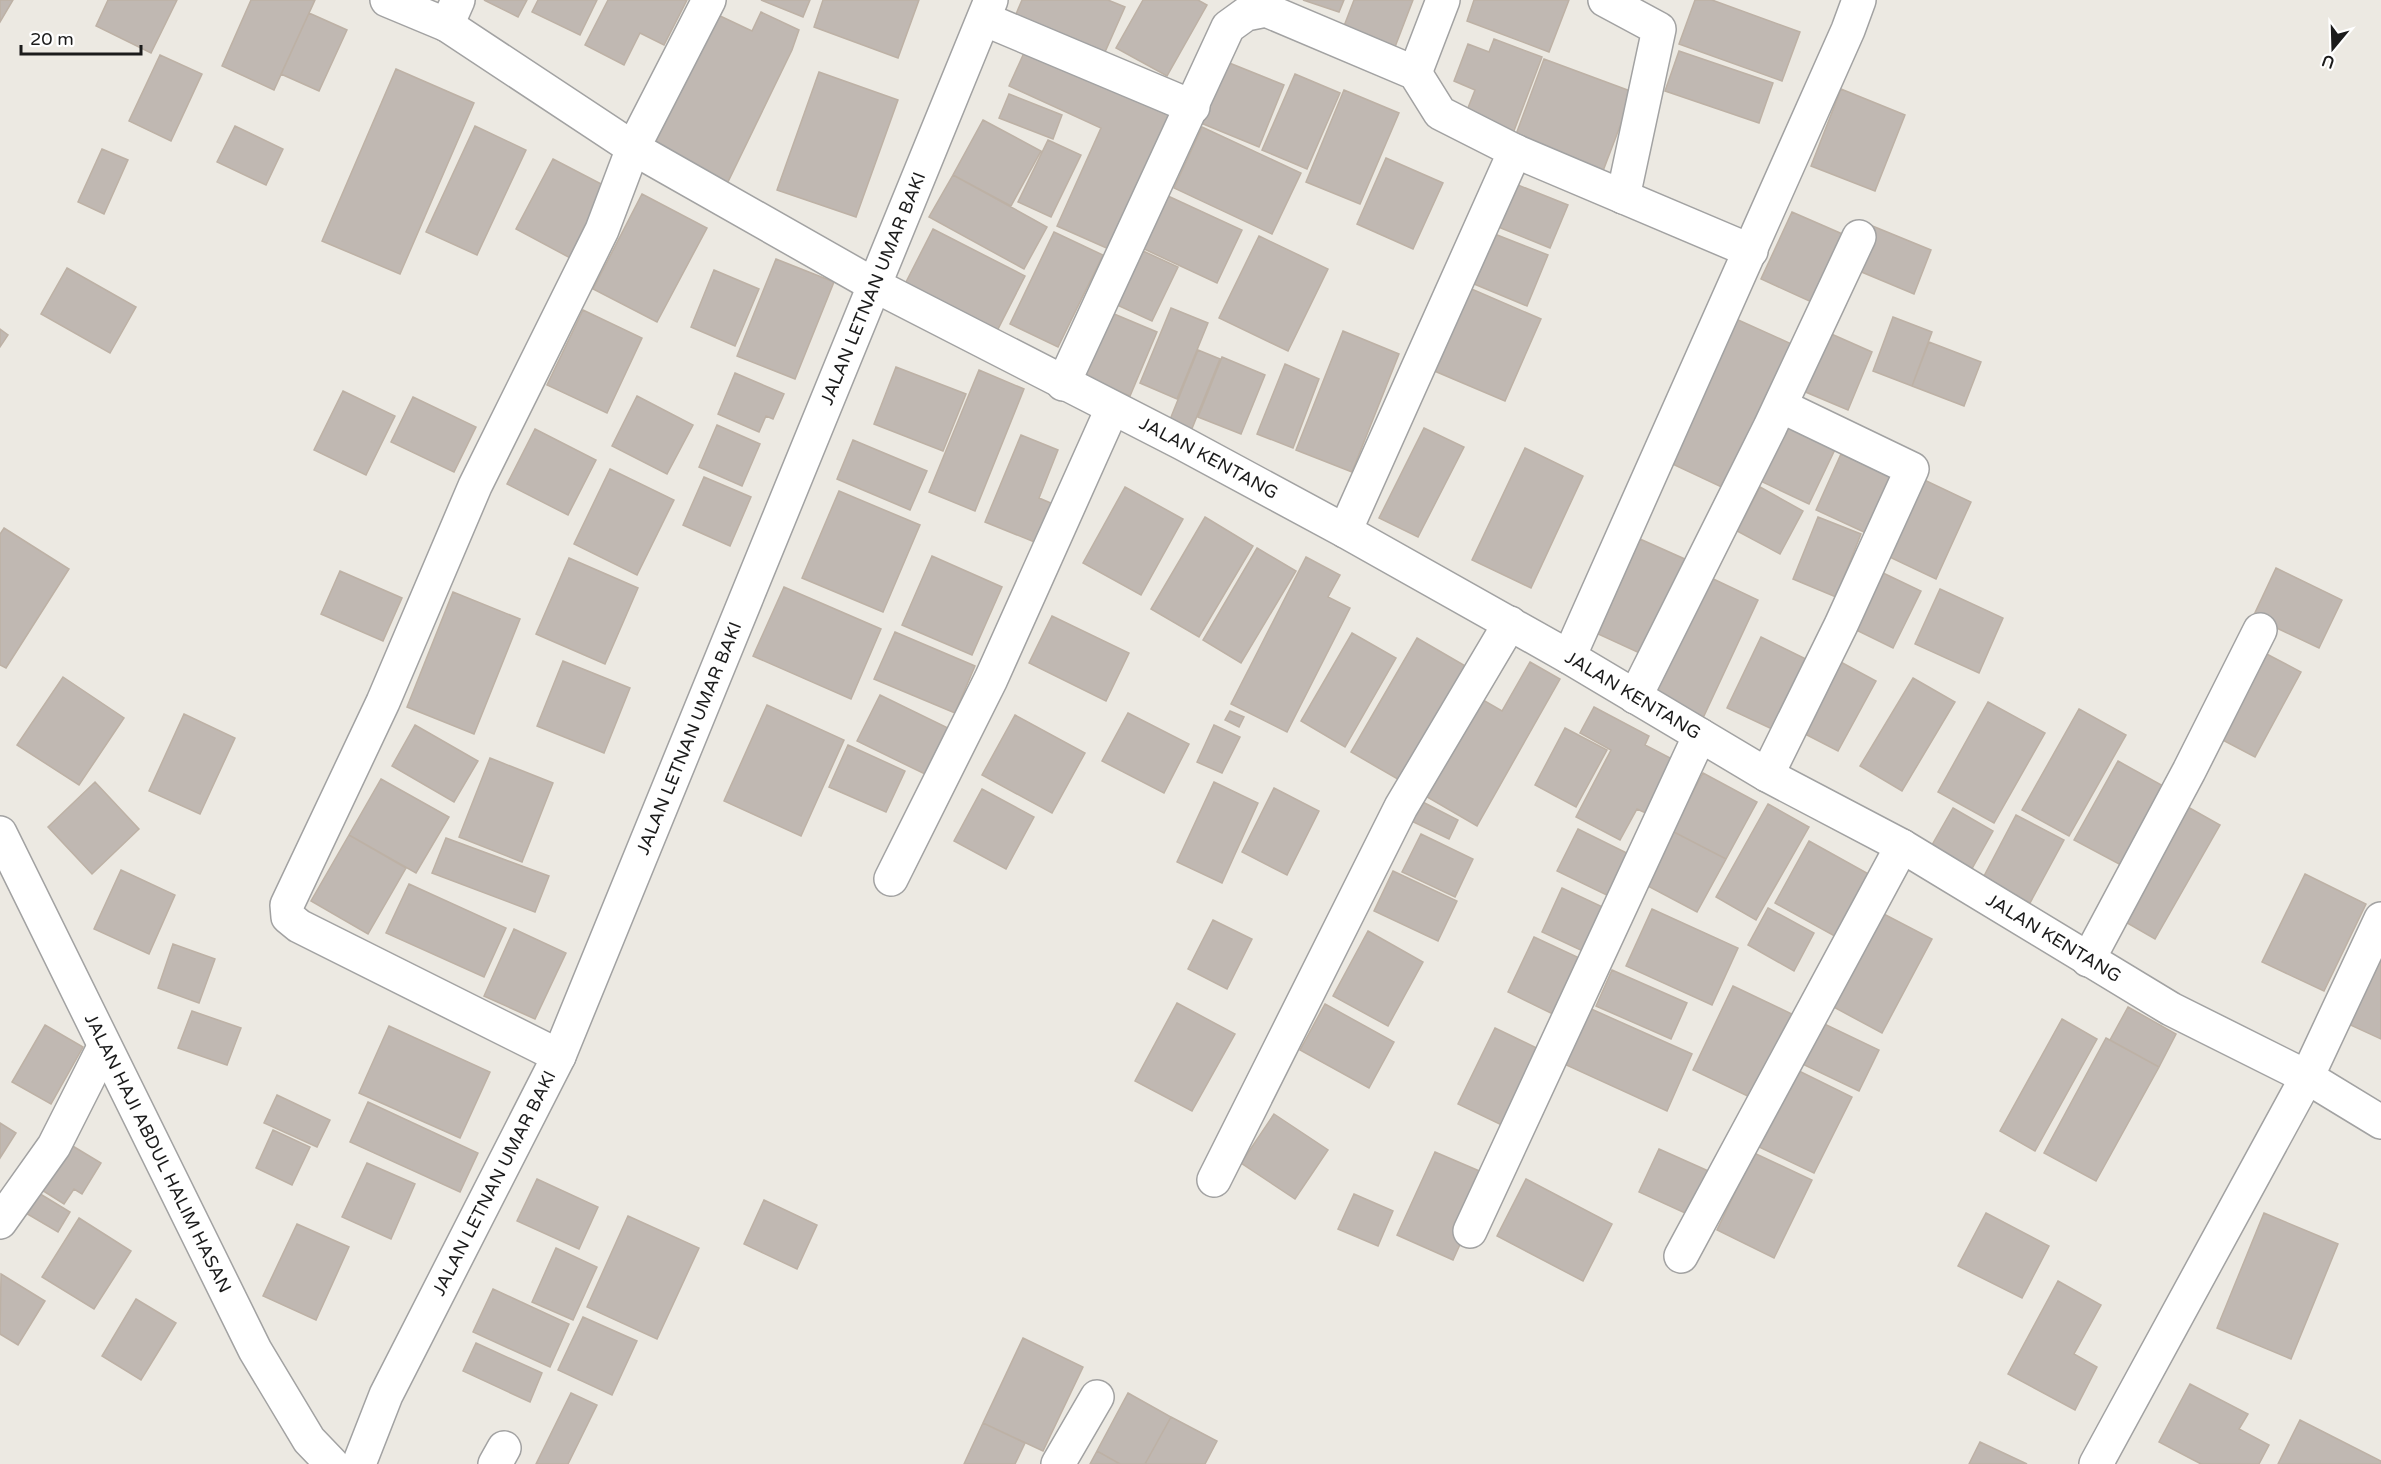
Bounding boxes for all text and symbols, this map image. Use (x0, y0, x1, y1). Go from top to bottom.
scale bar (21, 18, 141, 56)
north arrow (2303, 18, 2363, 78)
text: 20 m (30, 28, 74, 50)
text: U (2319, 50, 2337, 73)
street label: JALAN LETNAN UMAR BAKI (816, 169, 930, 408)
street label: JALAN KENTANG (1136, 412, 1282, 504)
street label: JALAN LETNAN UMAR BAKI (632, 619, 746, 858)
street label: JALAN KENTANG (1561, 646, 1705, 744)
street label: JALAN KENTANG (1982, 889, 2125, 987)
street label: JALAN HAJI ABDUL HALIM HASAN (80, 1010, 236, 1296)
street label: JALAN LETNAN UMAR BAKI (428, 1067, 561, 1299)

